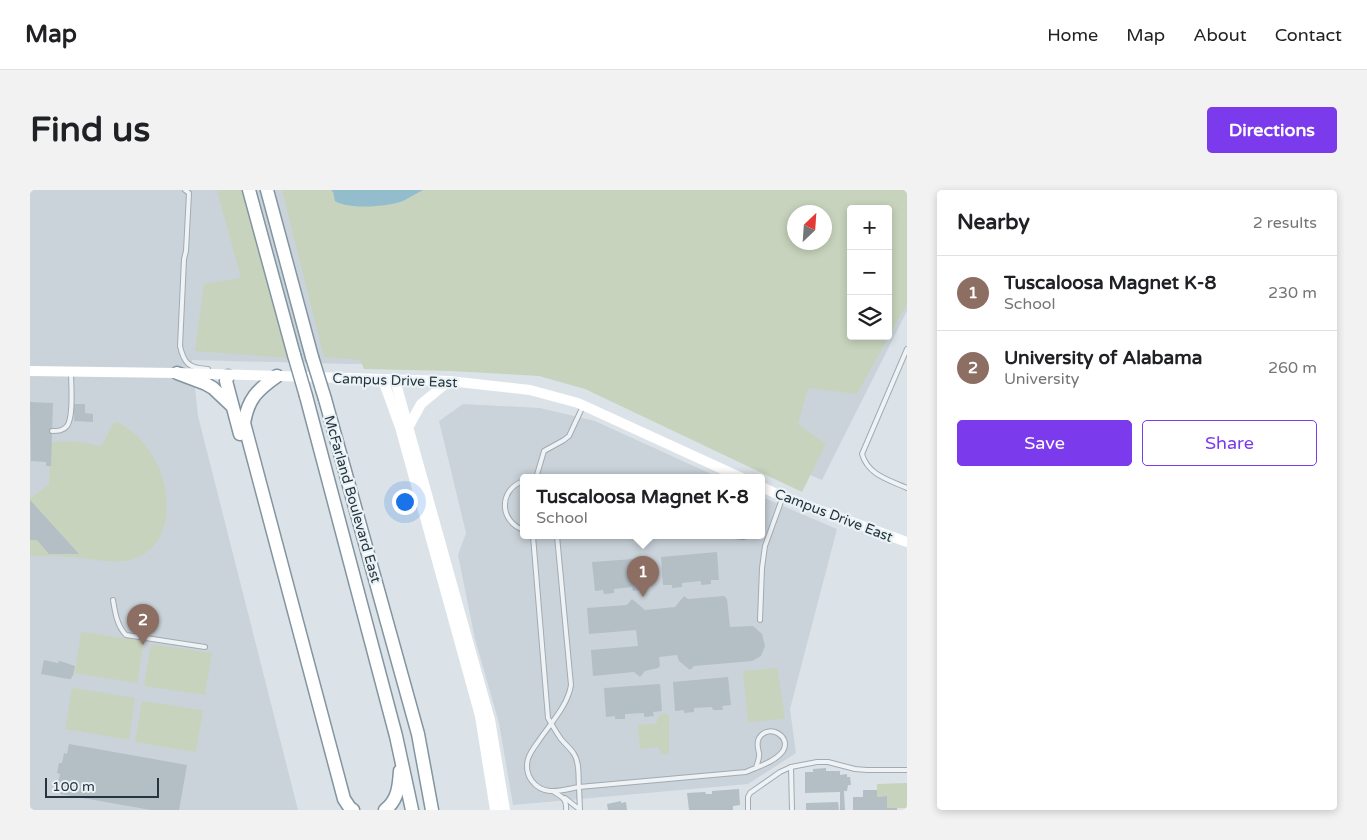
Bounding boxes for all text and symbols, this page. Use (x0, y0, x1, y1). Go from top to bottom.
text: Map (25, 20, 77, 49)
text: Home (1047, 24, 1098, 46)
text: Map (1126, 24, 1165, 46)
text: About (1193, 24, 1247, 46)
text: Contact (1275, 24, 1342, 46)
button: Directions (1207, 107, 1337, 153)
text: Find us (30, 109, 150, 151)
north arrow (787, 205, 832, 250)
map controls (847, 205, 892, 340)
button: + (847, 205, 892, 250)
text: Nearby (957, 210, 1030, 235)
text: 2 results (1253, 213, 1317, 233)
button: − (847, 250, 892, 295)
text: Tuscaloosa Magnet K-8 (1004, 272, 1216, 294)
text: 1 (968, 283, 978, 303)
text: 230 m (1268, 283, 1317, 303)
text: School (1004, 294, 1056, 314)
button: layers (847, 295, 892, 340)
text: University of Alabama (1004, 347, 1202, 369)
text: 2 (968, 358, 978, 378)
text: 260 m (1268, 358, 1317, 378)
text: University (1004, 369, 1079, 389)
street label: Campus Drive East (332, 370, 458, 391)
street label: McFarland Boulevard East (320, 413, 385, 585)
button: Save (957, 420, 1132, 466)
button: Share (1142, 420, 1317, 466)
popup (520, 474, 765, 539)
street label: Campus Drive East (772, 485, 896, 546)
text: Tuscaloosa Magnet K-8 (536, 486, 749, 508)
your location (392, 489, 418, 515)
text: School (536, 508, 588, 528)
pin: 1 (627, 556, 659, 597)
pin: 2 (127, 604, 159, 645)
scale bar (45, 775, 159, 798)
text: 100 m (52, 778, 95, 795)

